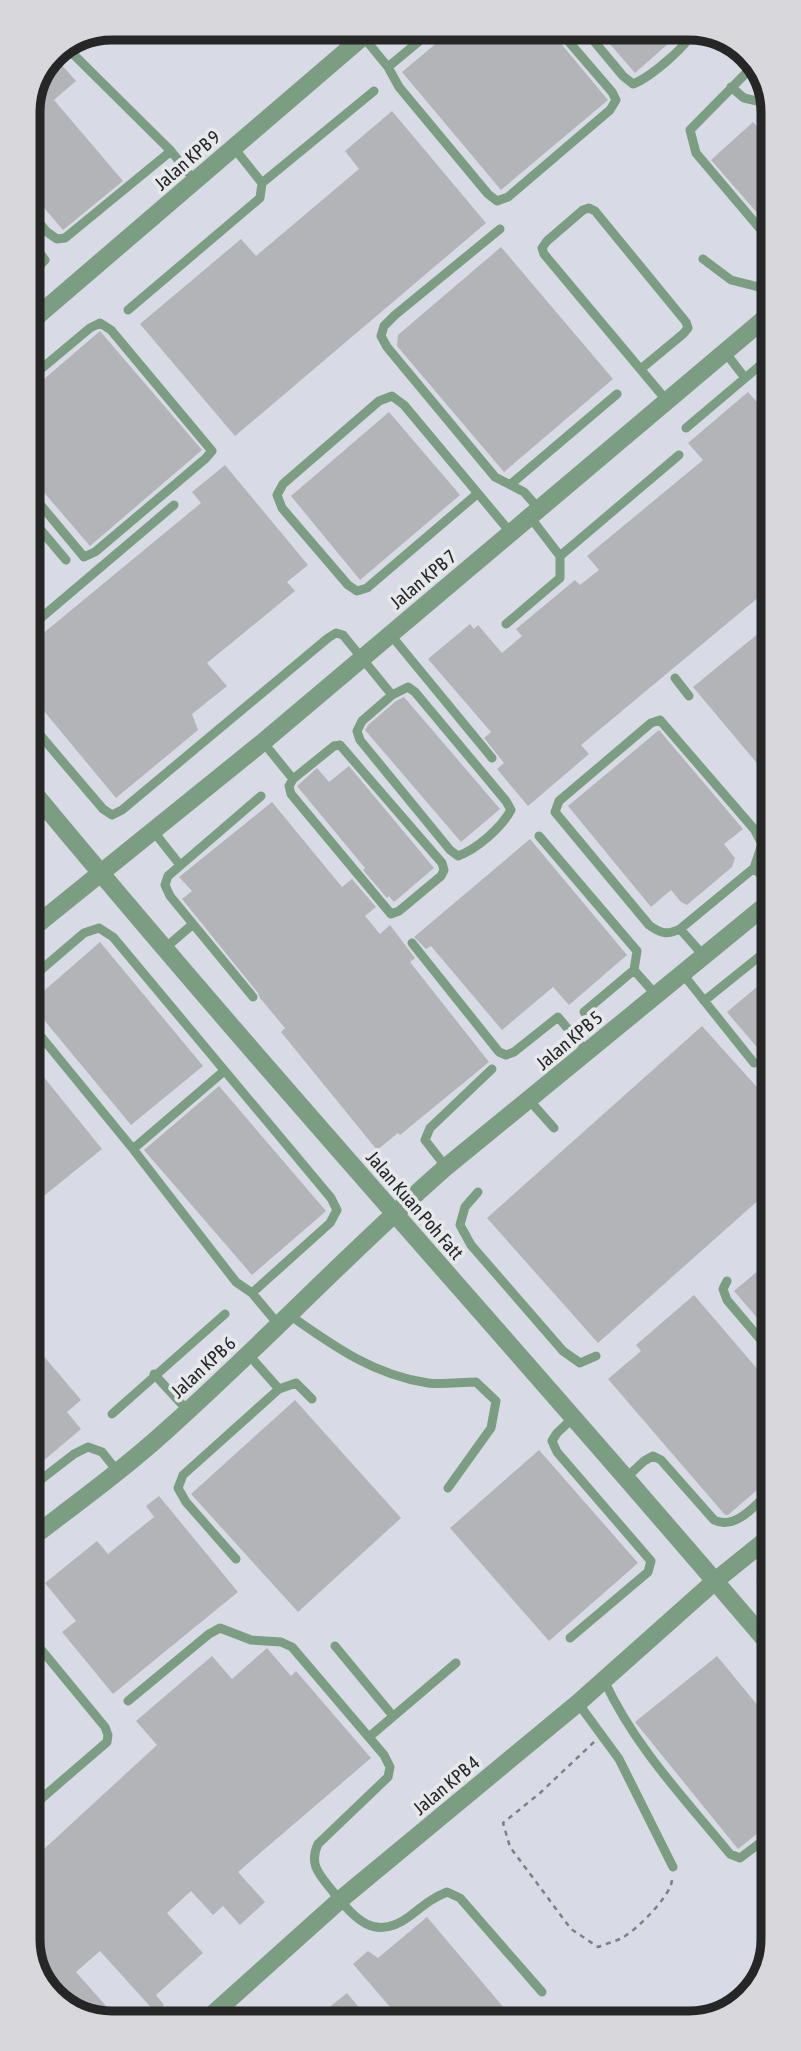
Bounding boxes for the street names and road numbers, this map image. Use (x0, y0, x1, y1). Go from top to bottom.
street label: Jalan KPB 9 (150, 125, 224, 194)
street label: Jalan KPB 7 (385, 545, 461, 613)
street label: Jalan KPB 5 (531, 1006, 607, 1074)
street label: Jalan Kuan Poh Fatt (362, 1146, 468, 1264)
street label: Jalan KPB 6 (166, 1332, 240, 1402)
street label: Jalan KPB 4 (408, 1751, 484, 1819)

